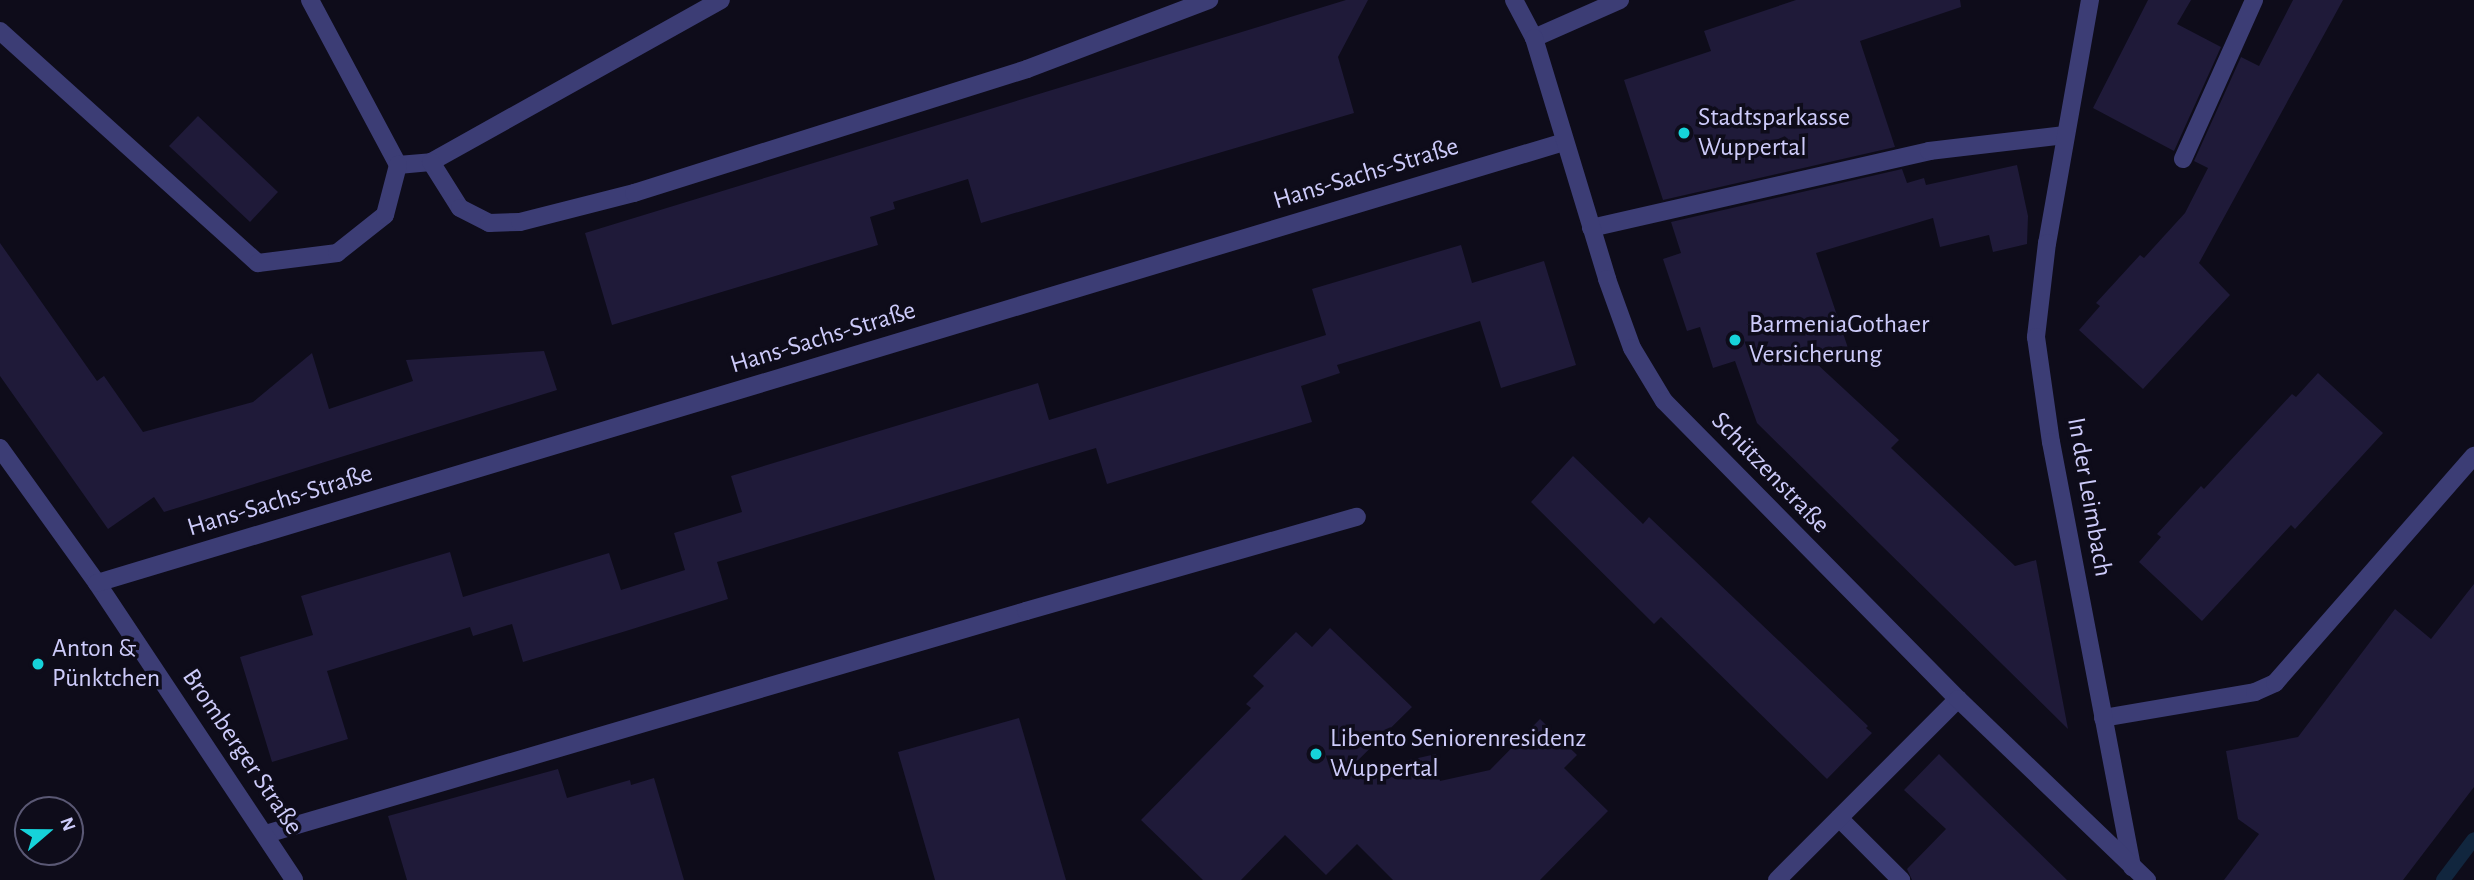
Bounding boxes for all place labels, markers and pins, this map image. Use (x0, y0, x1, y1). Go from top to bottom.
place label: Stadtsparkasse Wuppertal (1698, 102, 1850, 164)
marker: Stadtsparkasse Wuppertal (1676, 125, 1692, 141)
place label: BarmeniaGothaer Versicherung (1749, 309, 1929, 370)
marker: BarmeniaGothaer Versicherung (1727, 332, 1743, 348)
place label: Anton & Pünktchen (52, 633, 160, 694)
marker: Anton & Pünktchen (30, 656, 46, 672)
place label: Libento Seniorenresidenz Wuppertal (1330, 723, 1586, 784)
marker: Libento Seniorenresidenz Wuppertal (1308, 746, 1324, 762)

